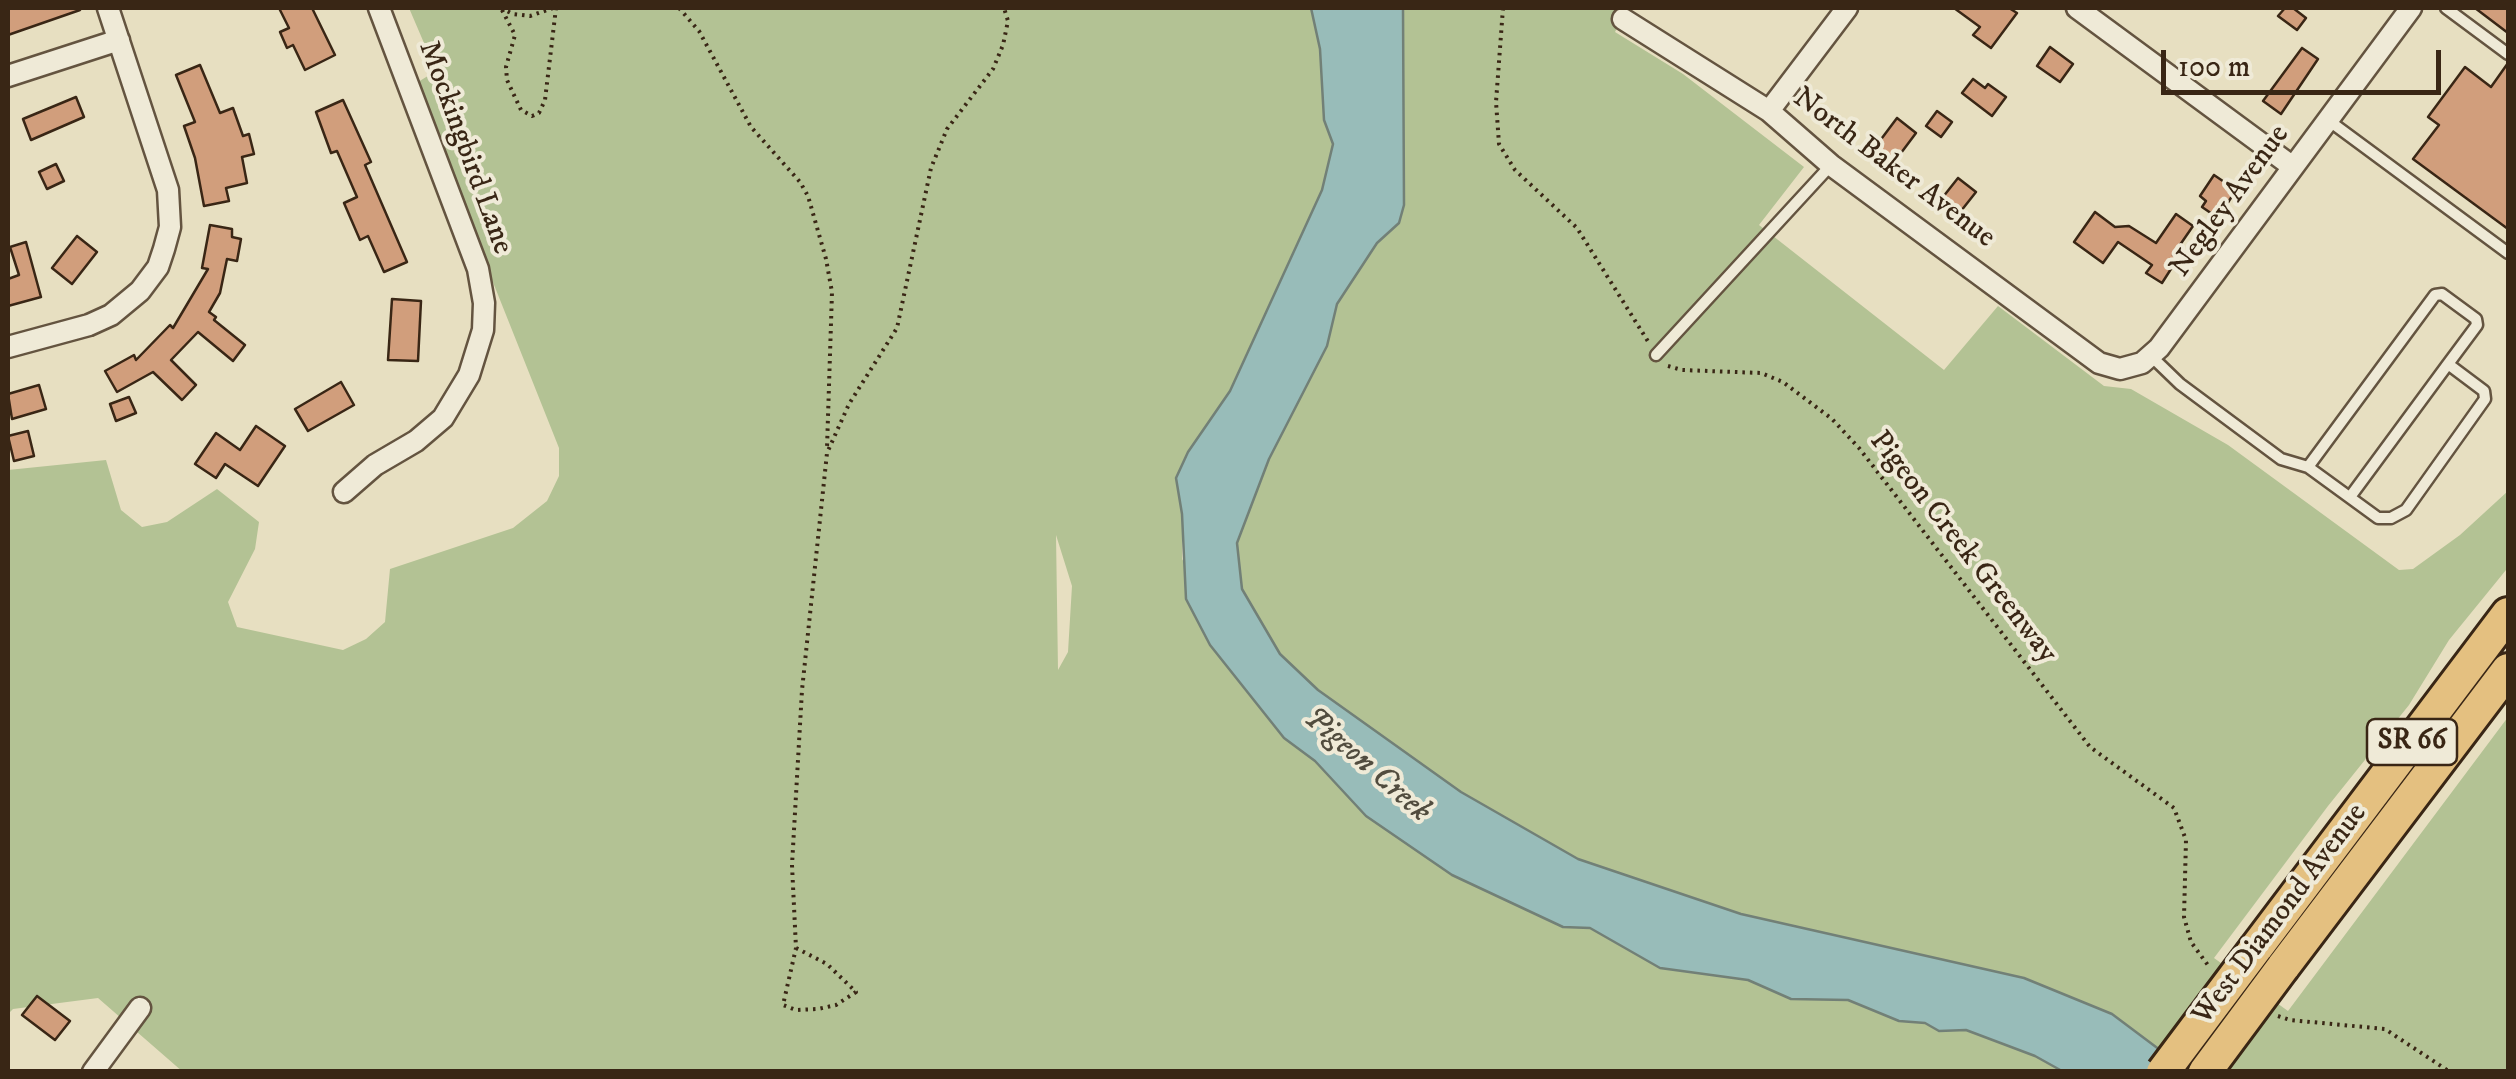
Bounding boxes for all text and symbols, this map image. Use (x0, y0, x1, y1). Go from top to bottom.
scale bar (2166, 30, 2446, 92)
street label: Mockingbird Lane (409, 37, 519, 259)
text: 100 m (2178, 49, 2250, 86)
street label: North Baker Avenue (1785, 81, 2001, 257)
street label: Negley Avenue (2164, 119, 2298, 285)
street label: Pigeon Creek Greenway (1860, 425, 2064, 671)
water label: Pigeon Creek (1294, 700, 1438, 832)
road number: SR 66 (2367, 719, 2457, 765)
street label: West Diamond Avenue (2186, 797, 2376, 1033)

